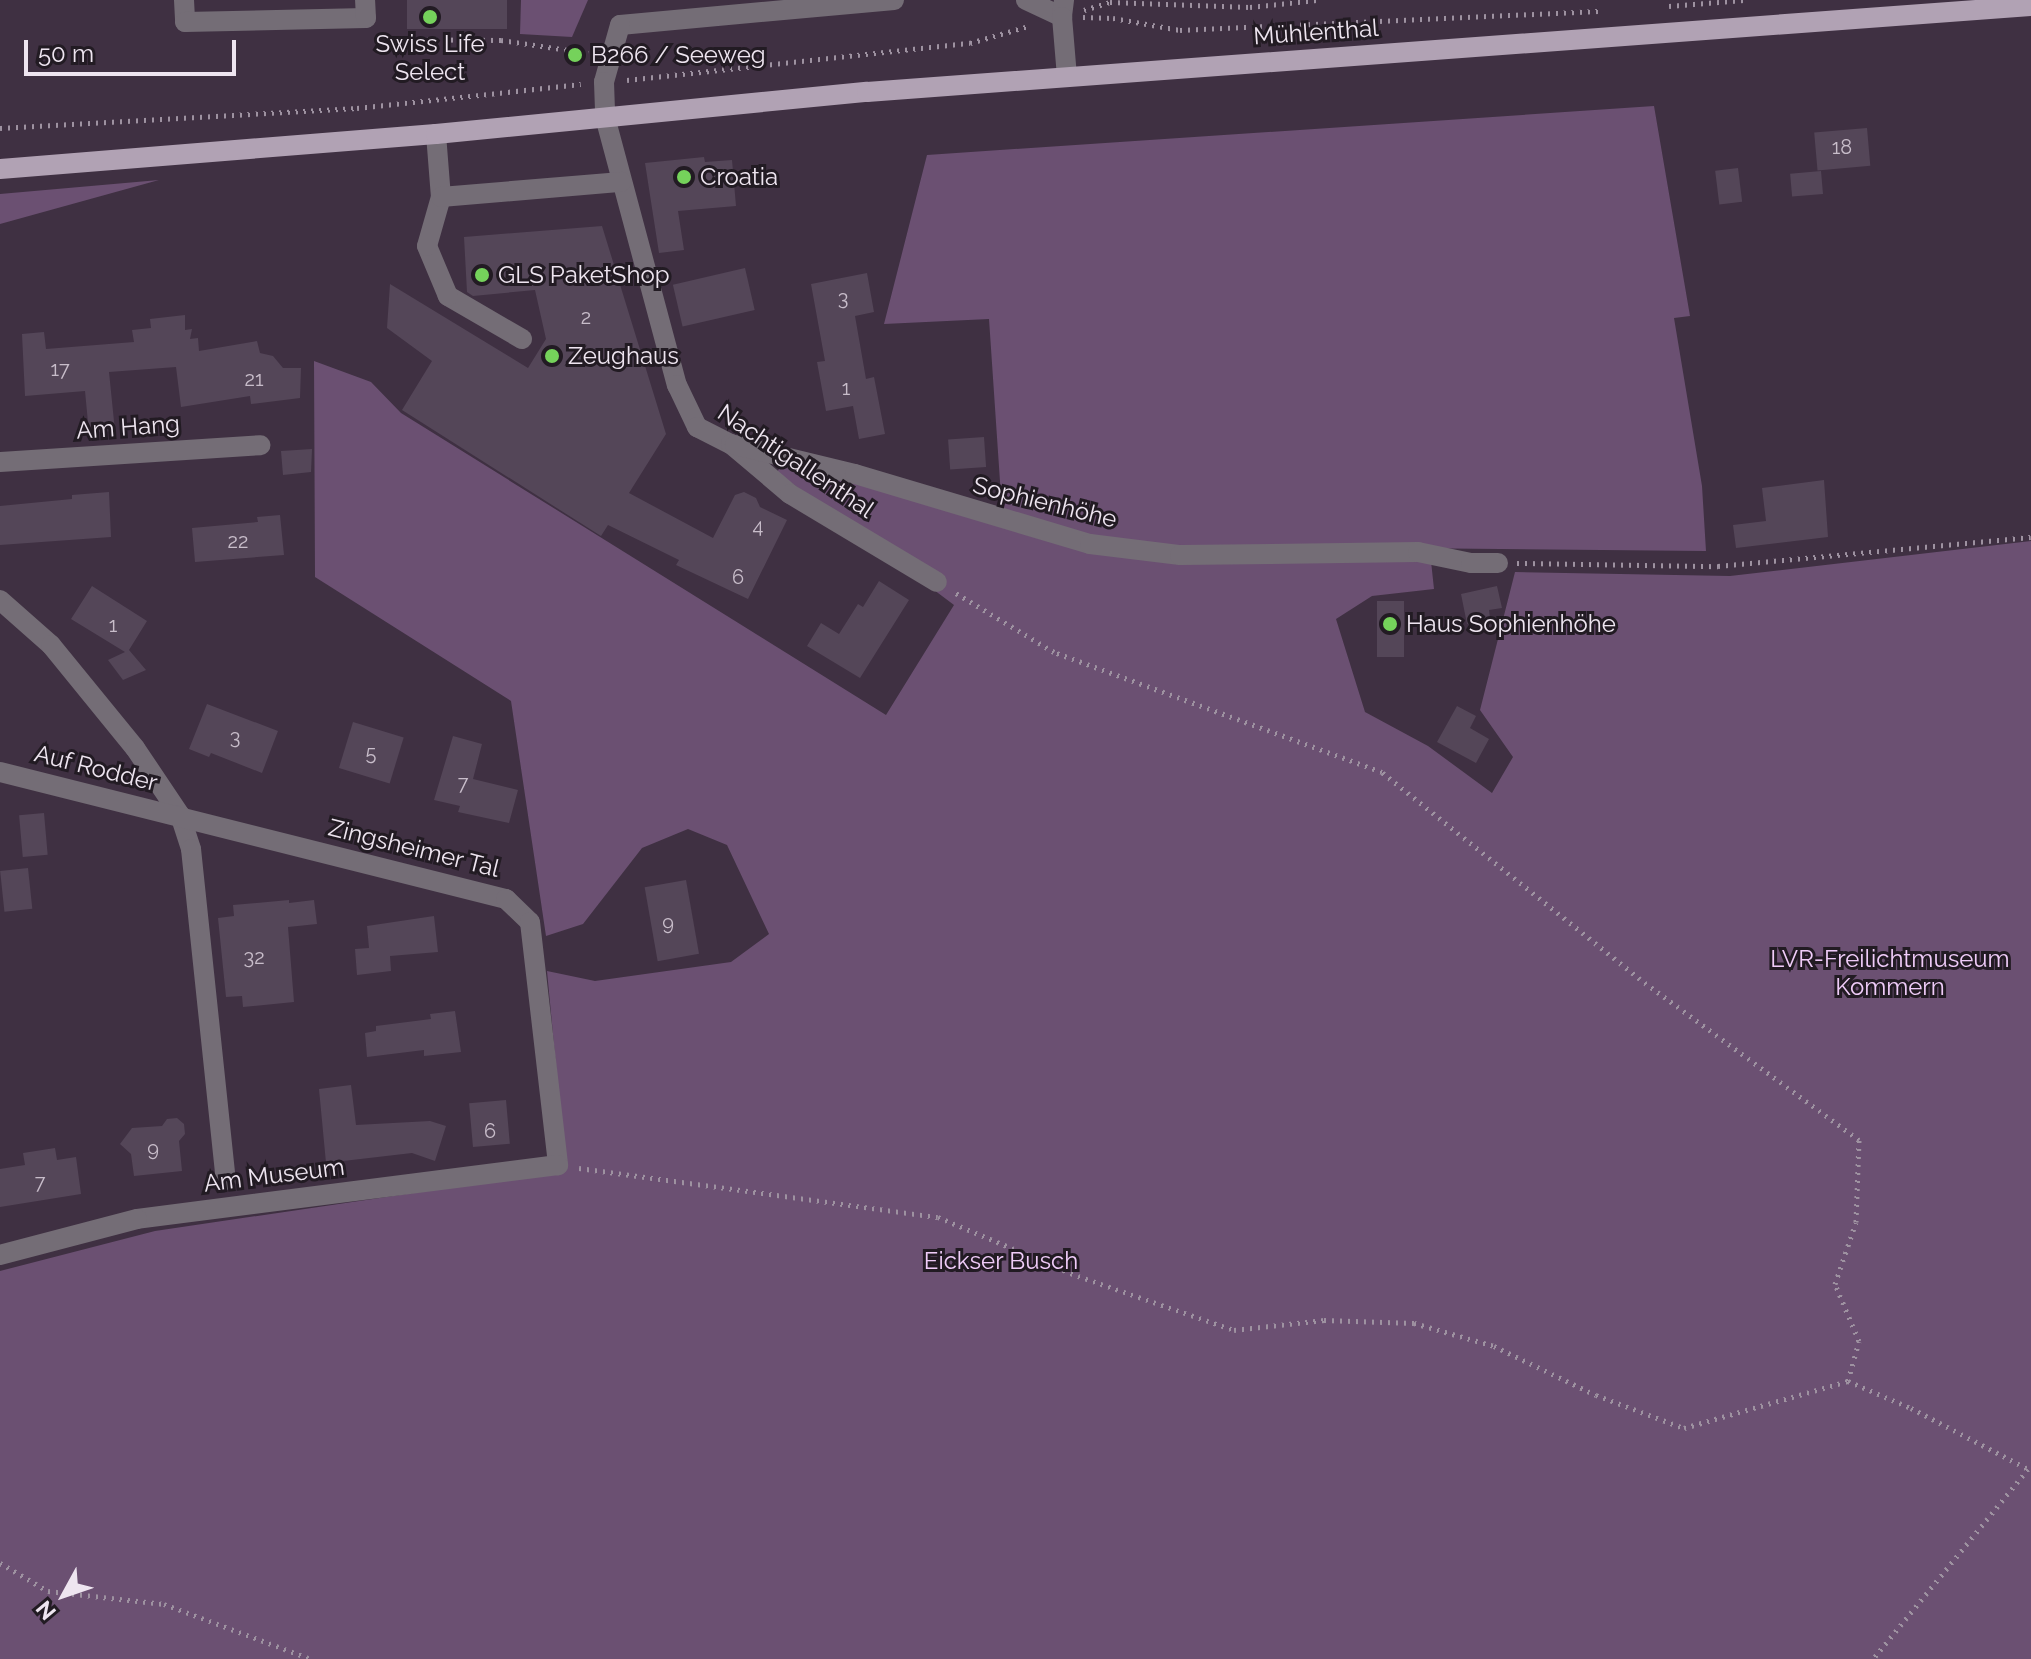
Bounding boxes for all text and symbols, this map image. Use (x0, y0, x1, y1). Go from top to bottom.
marker: Swiss Life Select (421, 8, 439, 26)
street label: Mühlenthal (1252, 13, 1380, 51)
scale bar (28, 24, 240, 74)
place label: Swiss Life Select (375, 30, 485, 86)
text: 50 m (38, 39, 94, 68)
place label: B266 / Seeweg (591, 41, 766, 69)
marker: B266 / Seeweg (566, 46, 584, 64)
house number: 18 (1832, 135, 1852, 159)
place label: Croatia (700, 163, 778, 191)
marker: Croatia (675, 168, 693, 186)
place label: GLS PaketShop (498, 261, 669, 289)
marker: GLS PaketShop (473, 266, 491, 284)
house number: 3 (838, 286, 848, 310)
house number: 2 (581, 305, 591, 329)
place label: Zeughaus (568, 342, 679, 370)
marker: Zeughaus (543, 347, 561, 365)
house number: 17 (50, 357, 70, 381)
house number: 21 (245, 367, 263, 391)
house number: 1 (842, 376, 850, 400)
street label: Nachtigallenthal (712, 398, 880, 524)
street label: Am Hang (75, 409, 181, 445)
street label: Sophienhöhe (970, 470, 1120, 534)
house number: 4 (753, 514, 763, 538)
house number: 22 (228, 529, 248, 553)
house number: 6 (732, 565, 744, 589)
place label: Haus Sophienhöhe (1406, 610, 1616, 638)
house number: 1 (109, 613, 117, 637)
marker: Haus Sophienhöhe (1381, 615, 1399, 633)
house number: 3 (230, 725, 240, 749)
street label: Auf Rodder (31, 739, 161, 797)
house number: 5 (366, 741, 376, 765)
house number: 7 (458, 771, 468, 795)
street label: Zingsheimer Tal (325, 813, 503, 883)
house number: 9 (662, 911, 674, 935)
house number: 32 (243, 945, 265, 969)
park label: LVR-Freilichtmuseum Kommern (1770, 945, 2010, 1001)
house number: 6 (484, 1119, 496, 1143)
house number: 9 (147, 1137, 159, 1161)
street label: Am Museum (202, 1152, 346, 1198)
house number: 7 (35, 1170, 45, 1194)
park label: Eickser Busch (924, 1247, 1078, 1275)
north arrow (24, 1555, 104, 1635)
text: N (30, 1596, 61, 1625)

